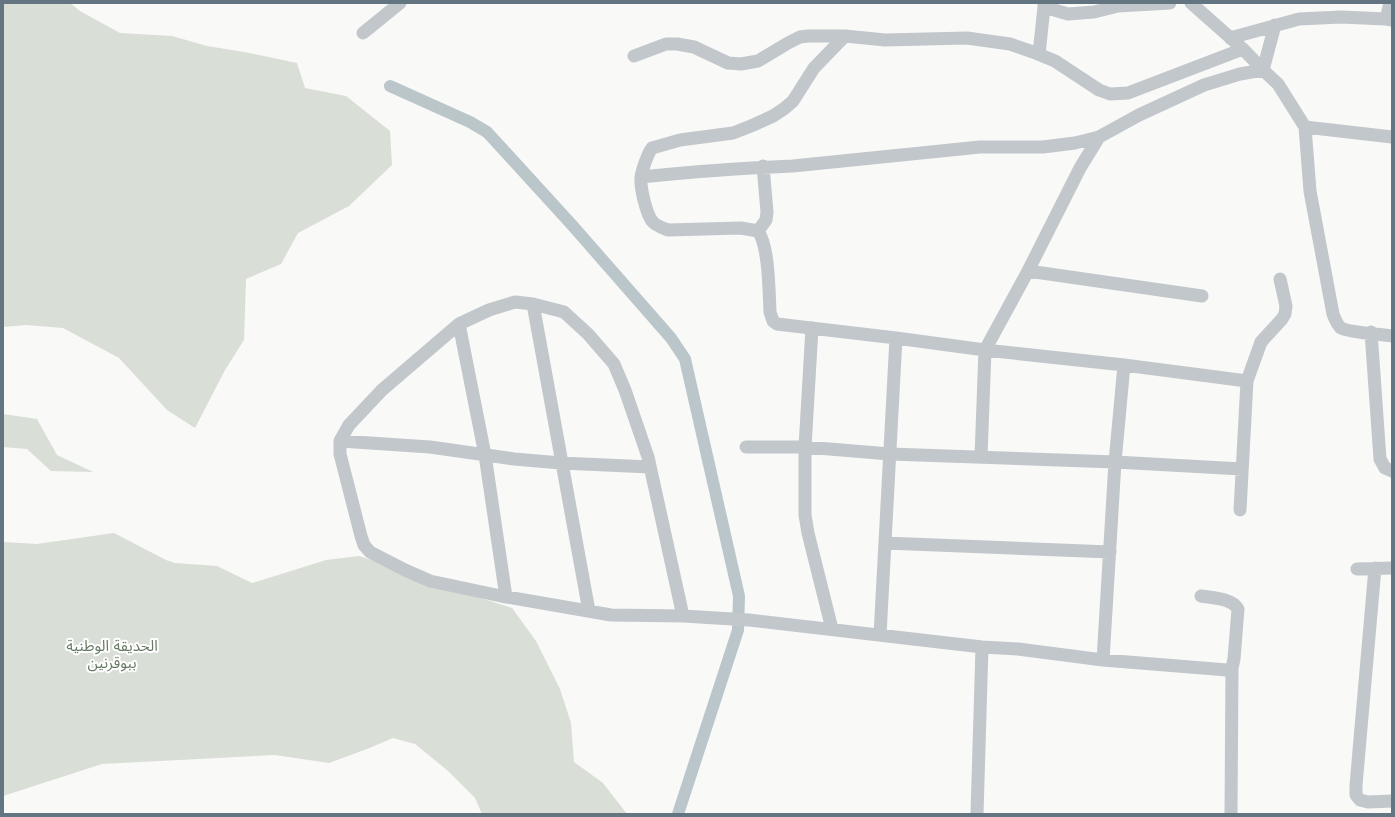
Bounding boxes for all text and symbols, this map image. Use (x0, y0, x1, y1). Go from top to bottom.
park label: الحديقة الوطنية ببوقرنين (66, 635, 158, 674)

